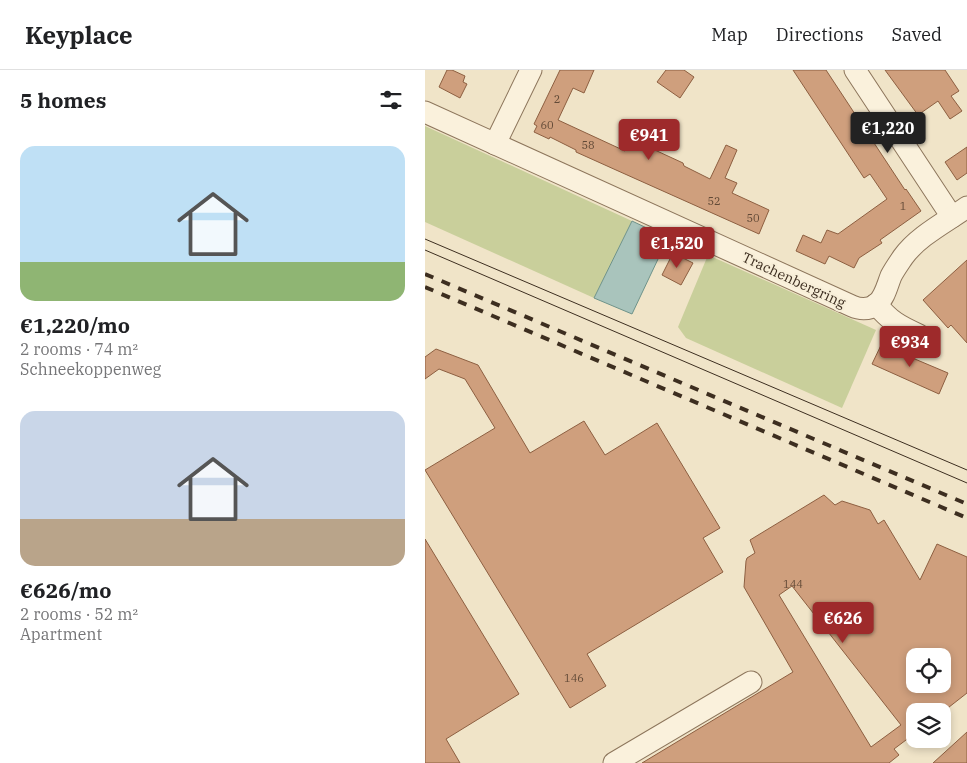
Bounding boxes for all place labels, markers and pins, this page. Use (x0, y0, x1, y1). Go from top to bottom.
pin: €1,220 (847, 112, 929, 154)
pin: €941 (619, 118, 679, 161)
pin: €1,520 (636, 226, 718, 269)
pin: €934 (880, 326, 940, 368)
pin: €626 (813, 602, 873, 644)

